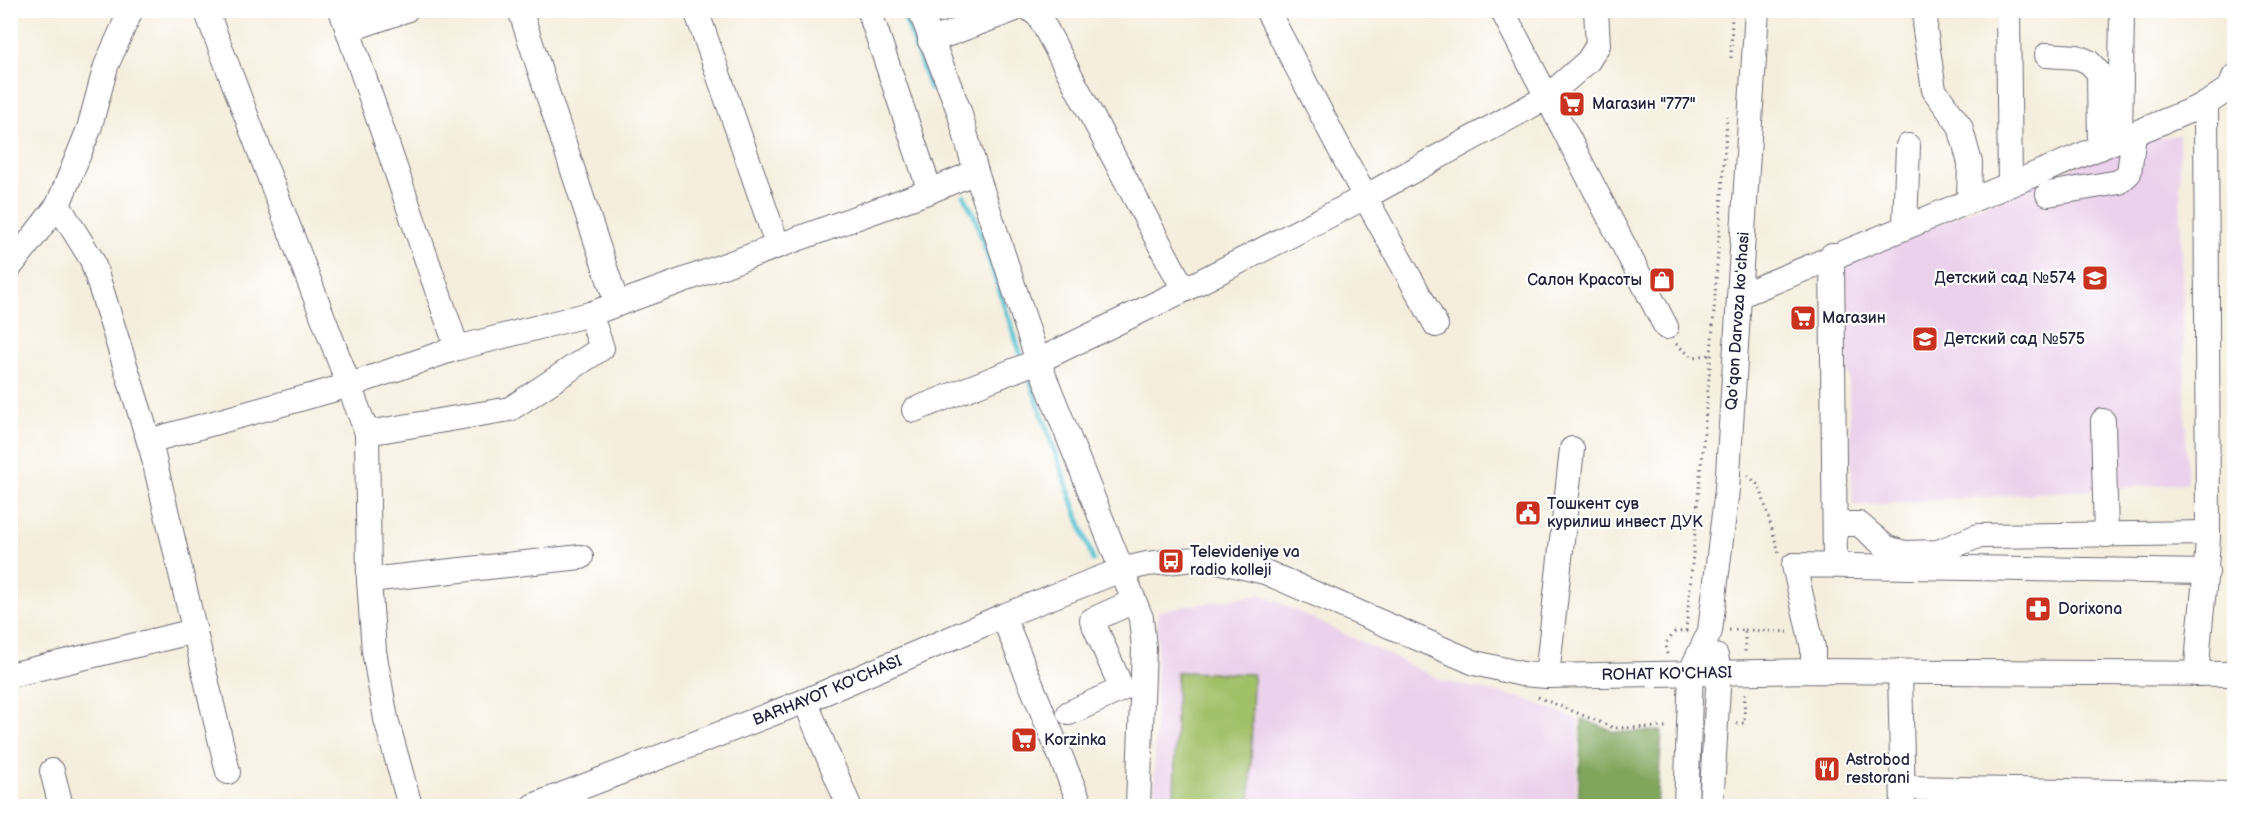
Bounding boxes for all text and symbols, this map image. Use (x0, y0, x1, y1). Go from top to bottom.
supermarket icon: Магазин "777" (1557, 89, 1587, 119)
place label: Магазин "777" (1592, 95, 1696, 114)
street label: Qoʻqon Darvoza koʻchasi (1722, 231, 1754, 411)
school or university icon: Детский сад №574 (2080, 263, 2110, 293)
shop icon: Салон Красоты (1647, 265, 1677, 295)
place label: Детский сад №574 (1935, 269, 2076, 288)
place label: Салон Красоты (1527, 271, 1642, 290)
supermarket icon: Магазин (1788, 303, 1818, 333)
place label: Магазин (1822, 309, 1886, 328)
school or university icon: Детский сад №575 (1910, 324, 1940, 354)
place label: Детский сад №575 (1944, 330, 2085, 349)
place label: Тошкент сув курилиш инвест ДУК (1547, 495, 1703, 532)
public building icon: Тошкент сув курилиш инвест ДУК (1513, 498, 1543, 528)
place label: Televideniye va radio kolleji (1190, 543, 1300, 580)
bus stop icon: Televideniye va radio kolleji (1156, 546, 1186, 576)
pharmacy icon: Dorixona (2023, 594, 2053, 624)
place label: Dorixona (2058, 600, 2122, 619)
street label: BARHAYOT KO'CHASI (750, 651, 905, 730)
street label: ROHAT KO'CHASI (1601, 663, 1732, 684)
supermarket icon: Korzinka (1009, 725, 1039, 755)
place label: Korzinka (1044, 731, 1106, 750)
place label: Astrobod restorani (1846, 751, 1910, 788)
restaurant icon: Astrobod restorani (1812, 754, 1842, 784)

